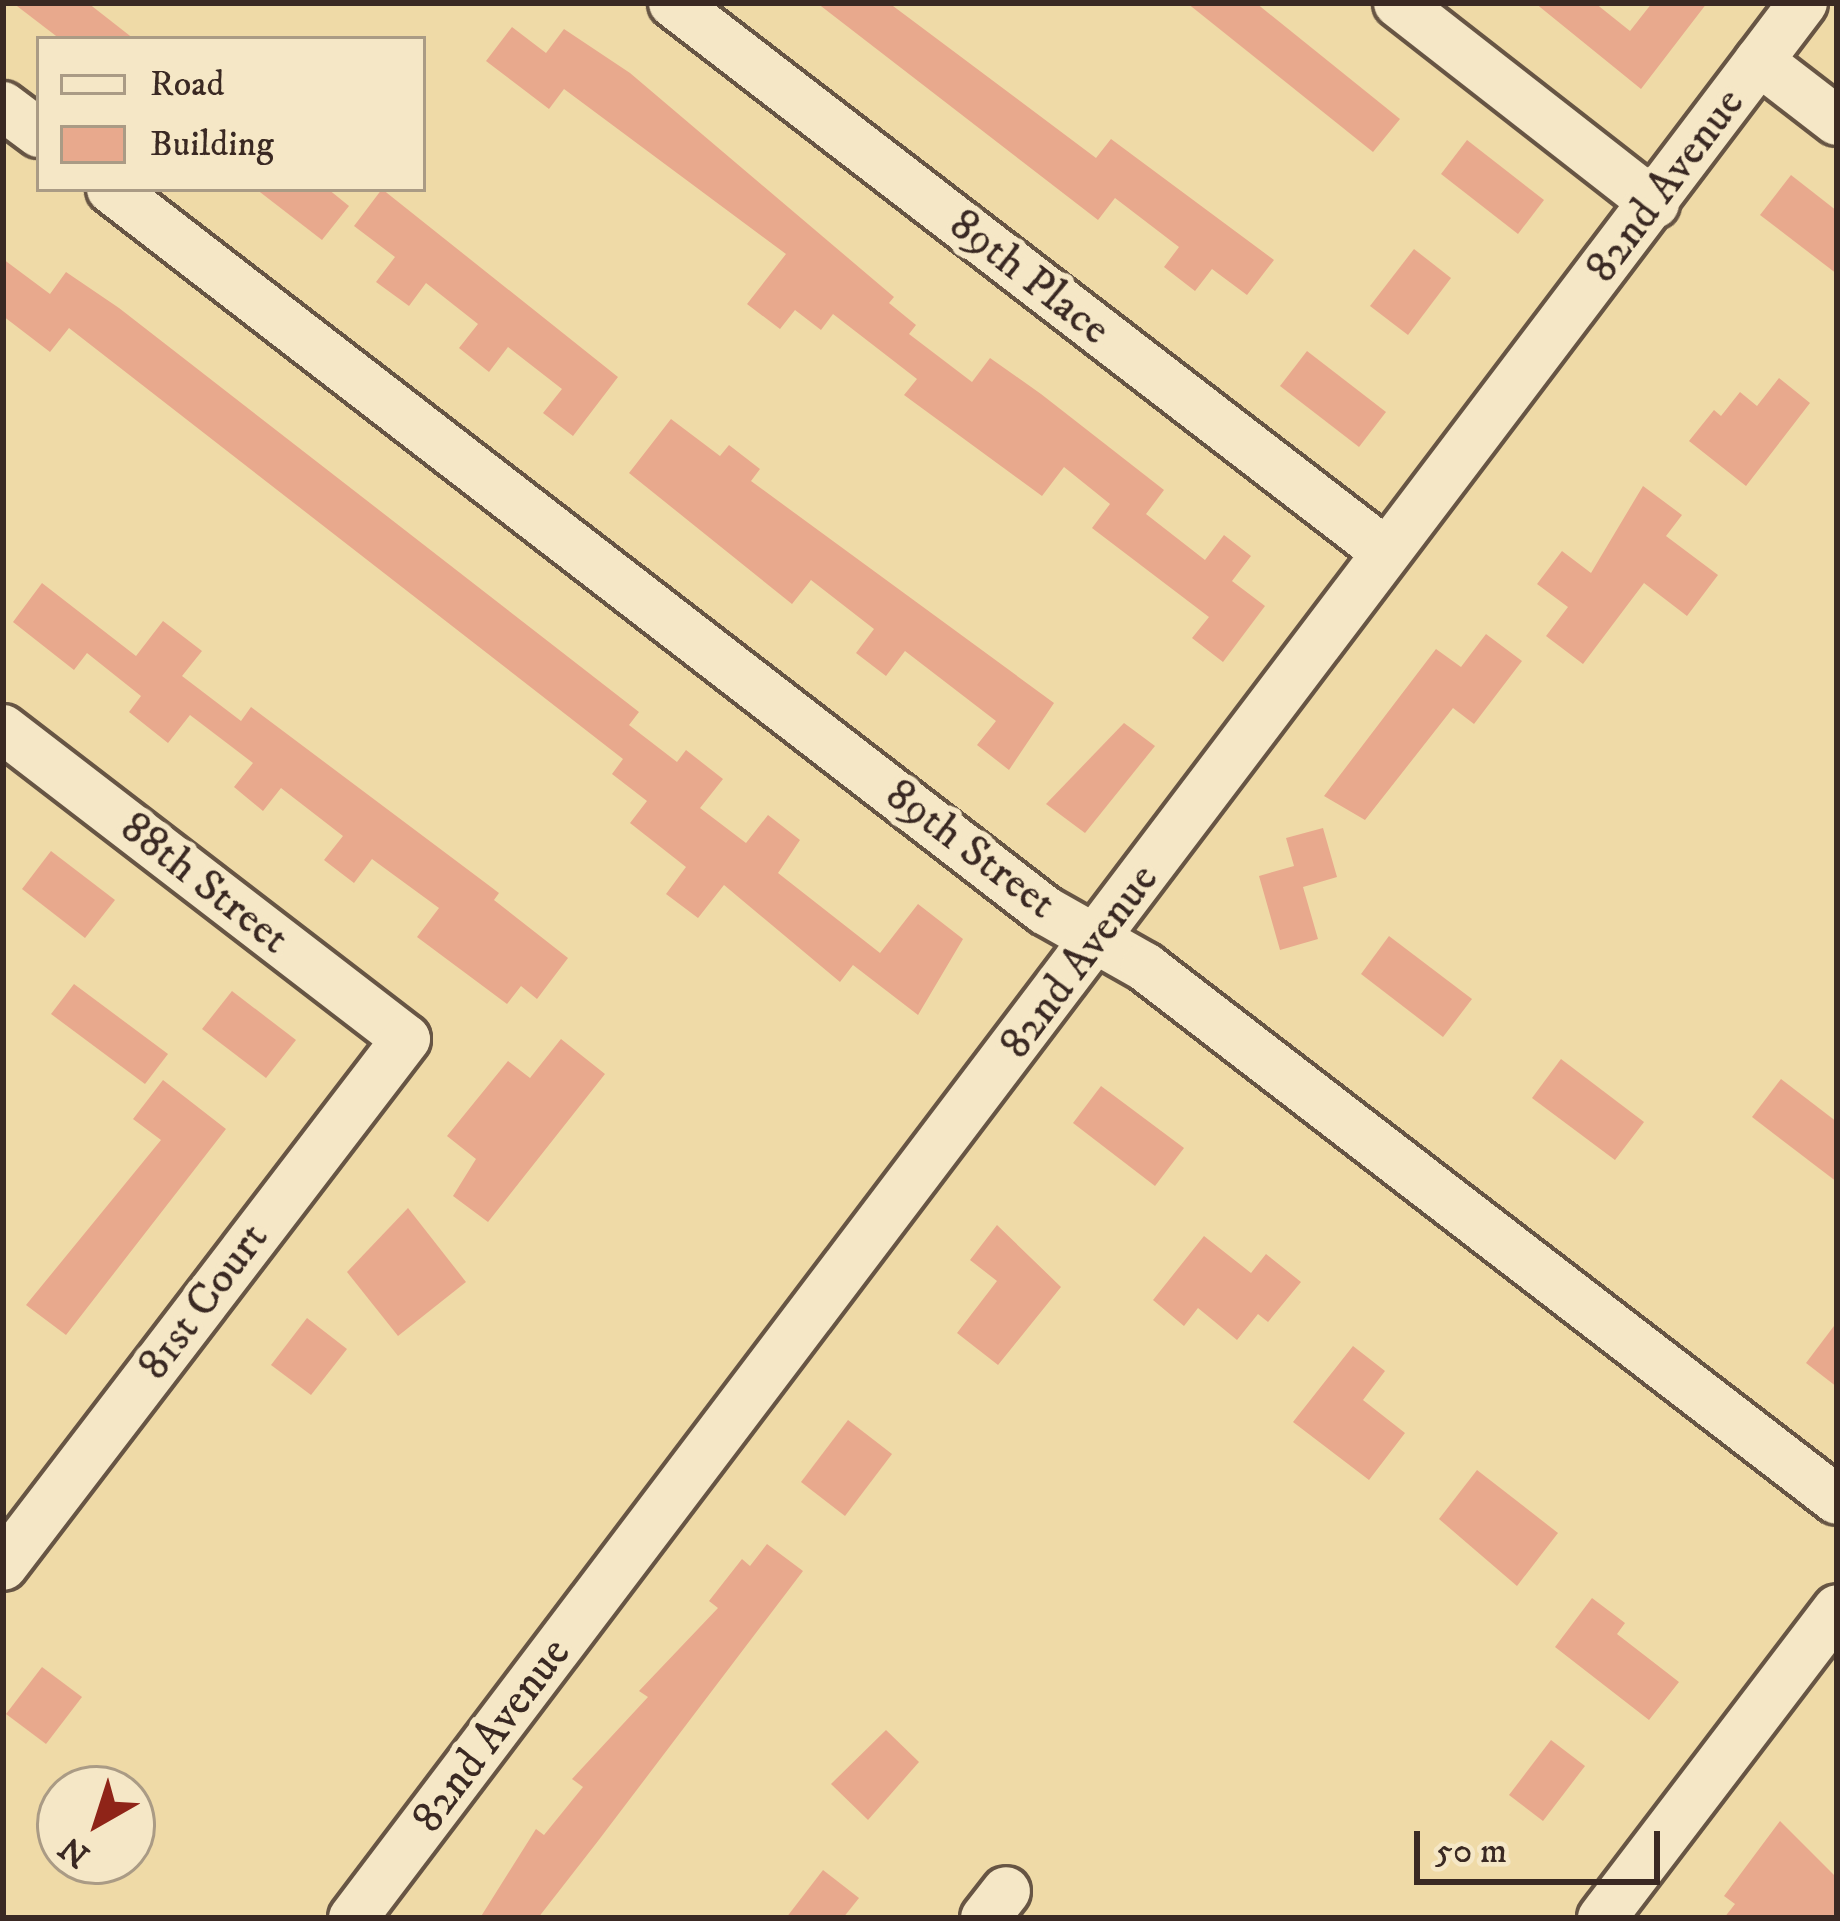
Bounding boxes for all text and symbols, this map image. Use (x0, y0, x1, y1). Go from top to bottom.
legend (36, 36, 426, 192)
text: Road (150, 62, 225, 107)
street label: 82nd Avenue (1575, 78, 1757, 294)
text: Building (150, 122, 274, 167)
street label: 89th Place (938, 198, 1120, 358)
street label: 89th Street (874, 769, 1066, 931)
street label: 88th Street (109, 801, 299, 967)
street label: 82nd Avenue (989, 854, 1171, 1070)
street label: 81st Court (127, 1213, 281, 1391)
street label: 82nd Avenue (401, 1628, 583, 1844)
north arrow (36, 1765, 156, 1885)
scale bar (1420, 1807, 1666, 1881)
text: N (51, 1827, 98, 1875)
text: 50 m (1435, 1829, 1507, 1874)

